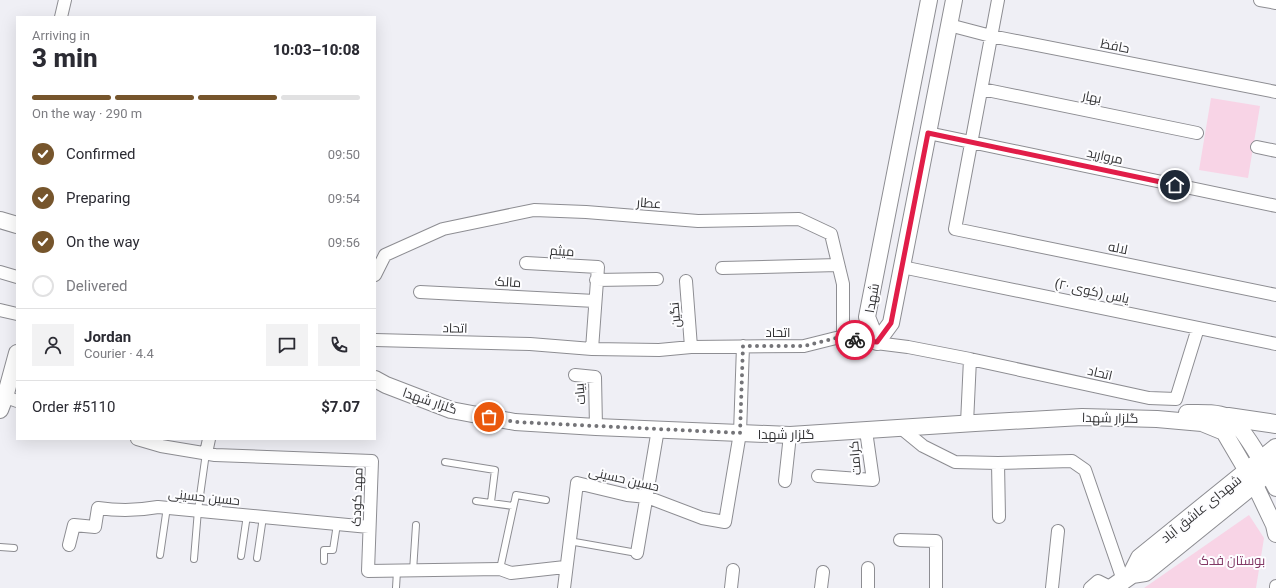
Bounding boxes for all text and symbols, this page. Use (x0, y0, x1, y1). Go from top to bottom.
text: Arriving in (32, 28, 90, 43)
street label: حافظ (1099, 36, 1131, 56)
text: 10:03–10:08 (273, 41, 360, 59)
text: 3 min (32, 43, 98, 73)
street label: بهار (1080, 88, 1103, 106)
text: On the way · 290 m (32, 106, 142, 121)
icon: check (32, 143, 54, 165)
text: Confirmed (66, 145, 136, 163)
street label: مروارید (1085, 145, 1125, 167)
text: 09:50 (328, 147, 360, 162)
pin (1158, 168, 1192, 202)
icon: home (1164, 174, 1186, 196)
icon: check (32, 187, 54, 209)
text: Preparing (66, 189, 130, 207)
text: 09:54 (328, 191, 360, 206)
street label: عطار (635, 195, 662, 211)
icon: check (32, 231, 54, 253)
text: On the way (66, 233, 140, 251)
text: 09:56 (328, 235, 360, 250)
street label: لاله (1107, 239, 1129, 257)
street label: میثم (549, 243, 575, 261)
street label: مالک (494, 274, 522, 290)
street label: یاس (کوی ۲۰) (1053, 276, 1131, 306)
text: Delivered (66, 277, 128, 295)
street label: شهدا (862, 282, 882, 314)
street label: نگین (666, 302, 684, 328)
street label: اتحاد (442, 320, 468, 336)
courier (835, 320, 875, 360)
button: person (32, 324, 74, 366)
button: chat (266, 324, 308, 366)
button: phone (318, 324, 360, 366)
street label: اتحاد (766, 325, 790, 340)
text: Jordan (84, 328, 131, 346)
icon: bike (844, 329, 866, 351)
text: Courier · 4.4 (84, 346, 154, 361)
street label: اتحاد (1086, 363, 1114, 383)
street label: بیات (571, 383, 589, 405)
street label: گلزار شهدا (401, 385, 459, 417)
text: Order #5110 (32, 398, 115, 416)
text: $7.07 (321, 398, 360, 416)
pin (472, 400, 506, 434)
icon: bag (478, 406, 500, 428)
street label: گلزار شهدا (1082, 410, 1138, 426)
street label: گلزار شهدا (758, 427, 814, 442)
street label: کرامت (846, 440, 864, 476)
street label: حسین حسینی (587, 464, 661, 494)
street label: مهد کودک (348, 467, 366, 527)
street label: شهدای عاشق آباد (1158, 472, 1244, 546)
street label: حسین حسینی (167, 486, 241, 508)
park label: بوستان فدک (1199, 553, 1265, 568)

